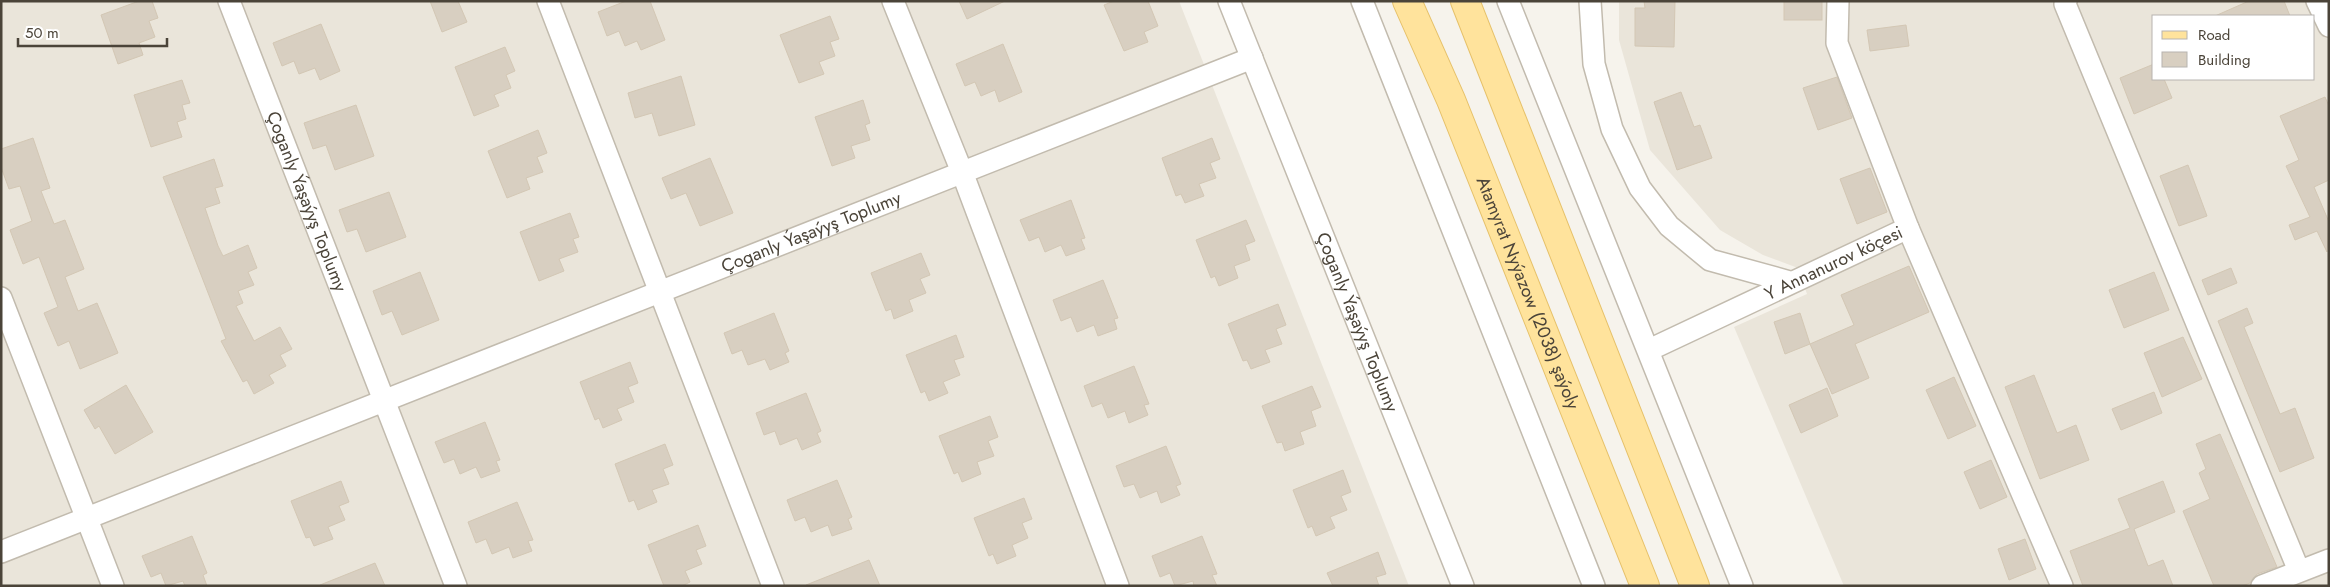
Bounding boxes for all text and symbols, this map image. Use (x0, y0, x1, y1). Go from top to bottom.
scale bar (18, 15, 166, 47)
legend (2152, 15, 2315, 80)
text: 50 m (25, 22, 59, 44)
text: Road (2198, 24, 2230, 46)
text: Building (2198, 49, 2250, 71)
street label: Çoganly Ýaşaýyş Toplumy (260, 107, 354, 295)
street label: Atamyrat Nyýazow (2038) şaýoly (1470, 173, 1586, 413)
street label: Çoganly Ýaşaýyş Toplumy (717, 185, 905, 279)
street label: Y Annanurov köçesi (1760, 219, 1907, 307)
street label: Çoganly Ýaşaýyş Toplumy (1310, 229, 1405, 416)

